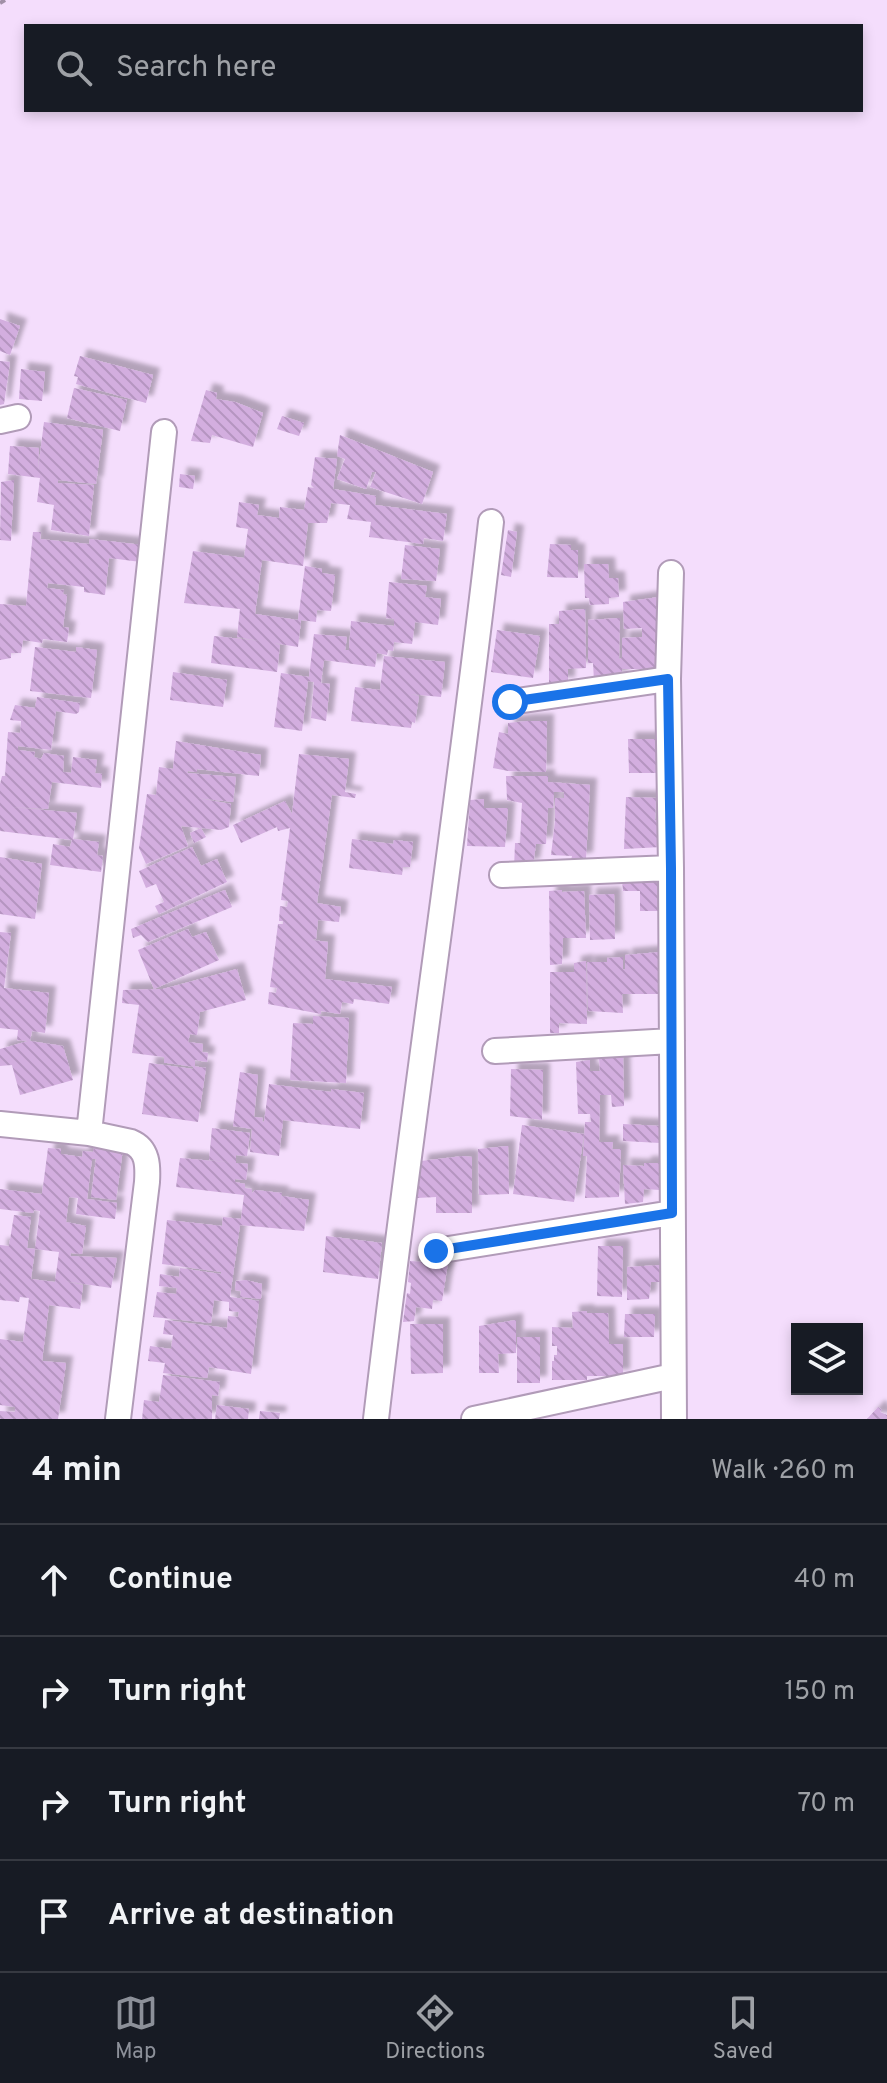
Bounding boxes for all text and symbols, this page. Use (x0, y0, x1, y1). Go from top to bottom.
search box (24, 24, 863, 112)
icon: search (52, 46, 96, 90)
text: Search here (116, 50, 276, 87)
route start (492, 684, 528, 720)
route end (418, 1233, 454, 1269)
map controls (791, 1323, 863, 1395)
button: layers (791, 1323, 863, 1395)
text: 4 min (32, 1450, 122, 1493)
text: Walk · 260 m (711, 1455, 855, 1488)
icon: ahead (32, 1558, 76, 1602)
text: Continue (108, 1562, 233, 1599)
text: 40 m (794, 1564, 855, 1597)
icon: right (32, 1670, 76, 1714)
text: Turn right (108, 1674, 246, 1711)
text: 150 m (784, 1676, 855, 1709)
icon: right (32, 1782, 76, 1826)
text: Turn right (108, 1786, 246, 1823)
text: 70 m (797, 1788, 855, 1821)
icon: arrive (32, 1894, 76, 1938)
text: Arrive at destination (108, 1898, 394, 1935)
tab: Map (114, 1991, 158, 2066)
tab: Directions (385, 1991, 485, 2066)
tab: Saved (713, 1991, 773, 2066)

